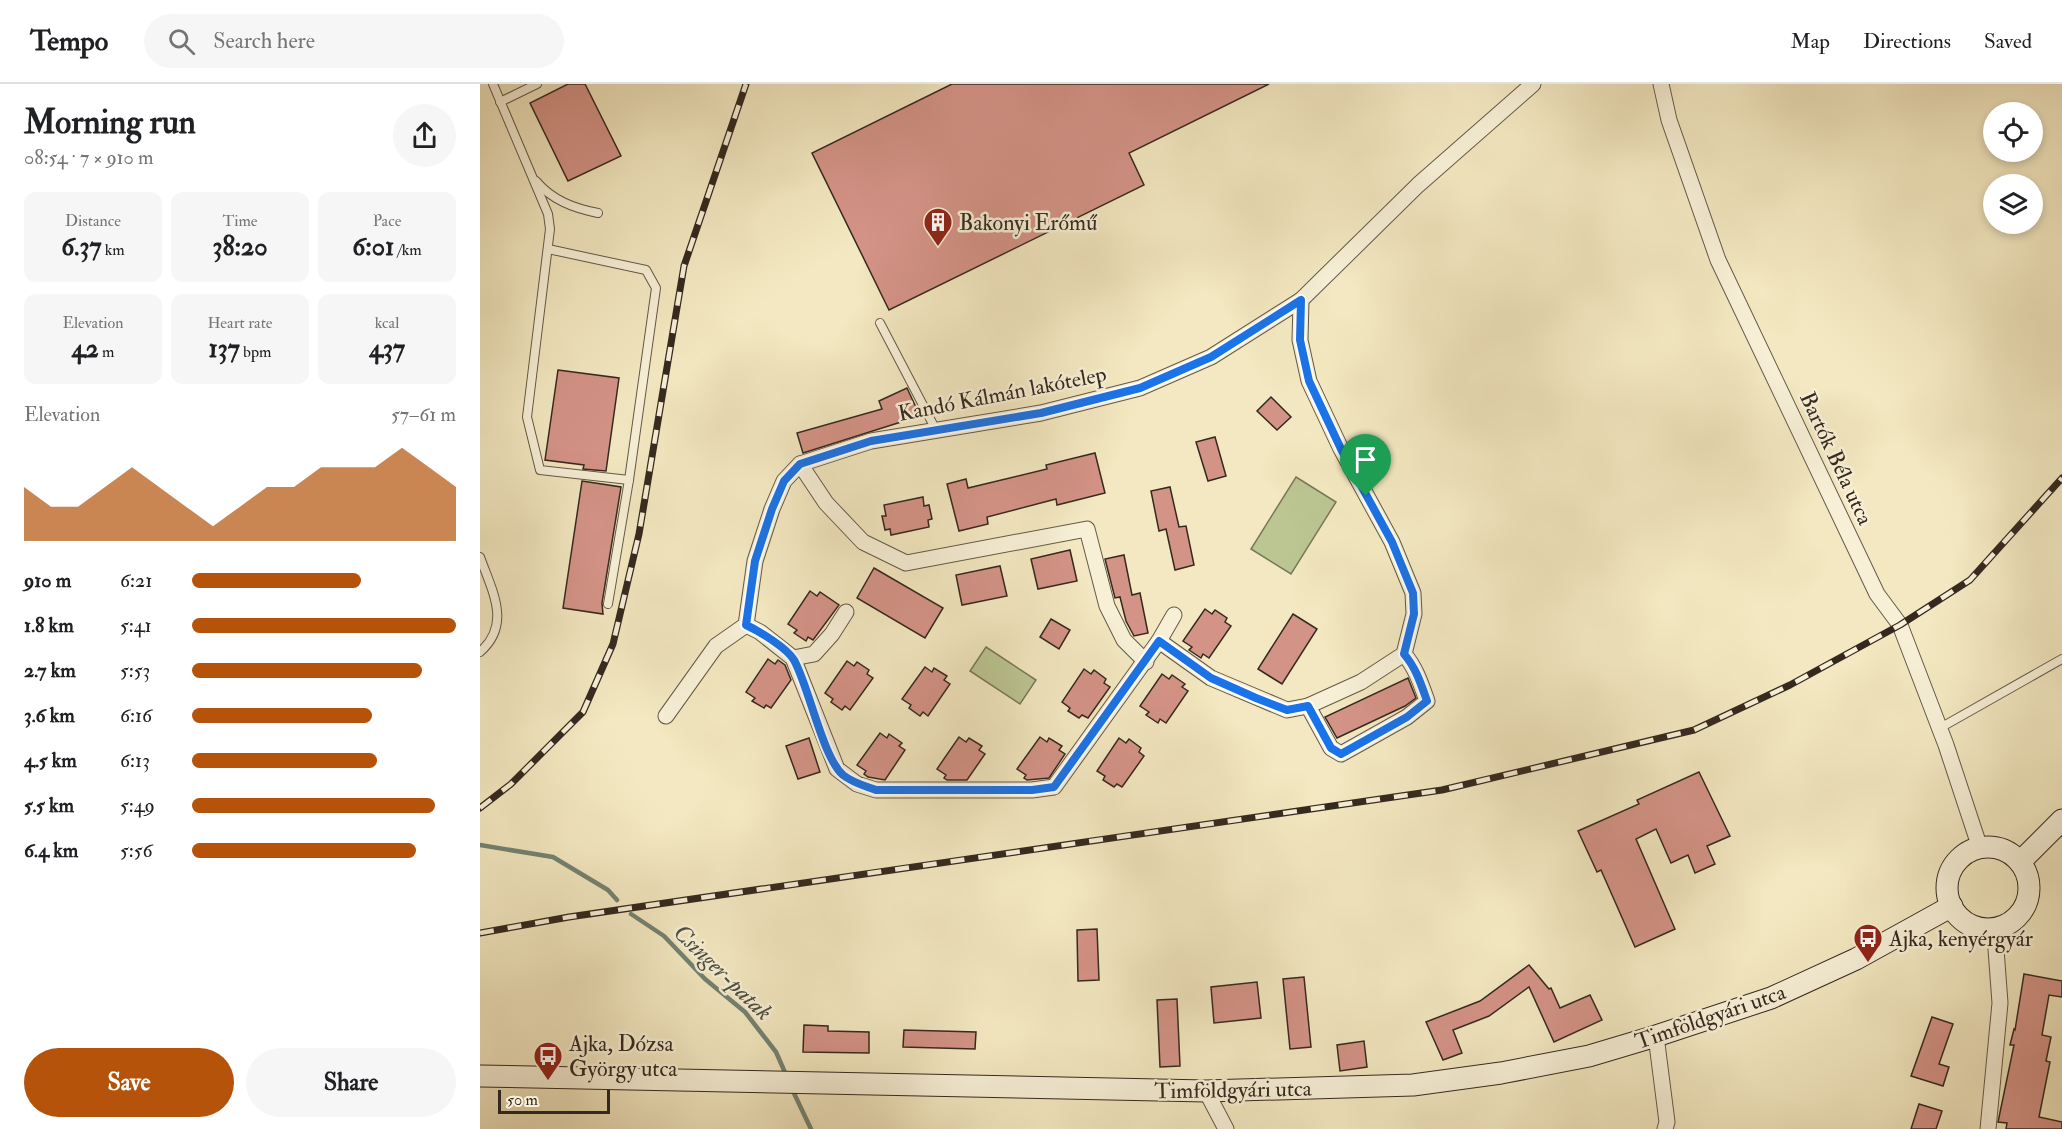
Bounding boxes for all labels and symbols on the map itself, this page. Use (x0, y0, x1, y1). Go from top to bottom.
building icon: Bakonyi Erőmű (922, 206, 954, 248)
place label: Bakonyi Erőmű (959, 209, 1098, 237)
street label: Kandó Kálmán lakótelep (896, 360, 1109, 429)
street label: Bartók Béla utca (1793, 387, 1880, 530)
pin (1340, 434, 1391, 496)
water label: Csinger-patak (666, 917, 779, 1027)
bus stop icon: Ajka, kenyérgyár (1852, 922, 1884, 964)
place label: Ajka, kenyérgyár (1888, 925, 2034, 953)
street label: Timföldgyári utca (1631, 978, 1790, 1056)
place label: Ajka, Dózsa György utca (568, 1030, 678, 1083)
bus stop icon: Ajka, Dózsa György utca (532, 1040, 564, 1082)
street label: Timföldgyári utca (1154, 1075, 1313, 1105)
scale bar (498, 1087, 610, 1114)

